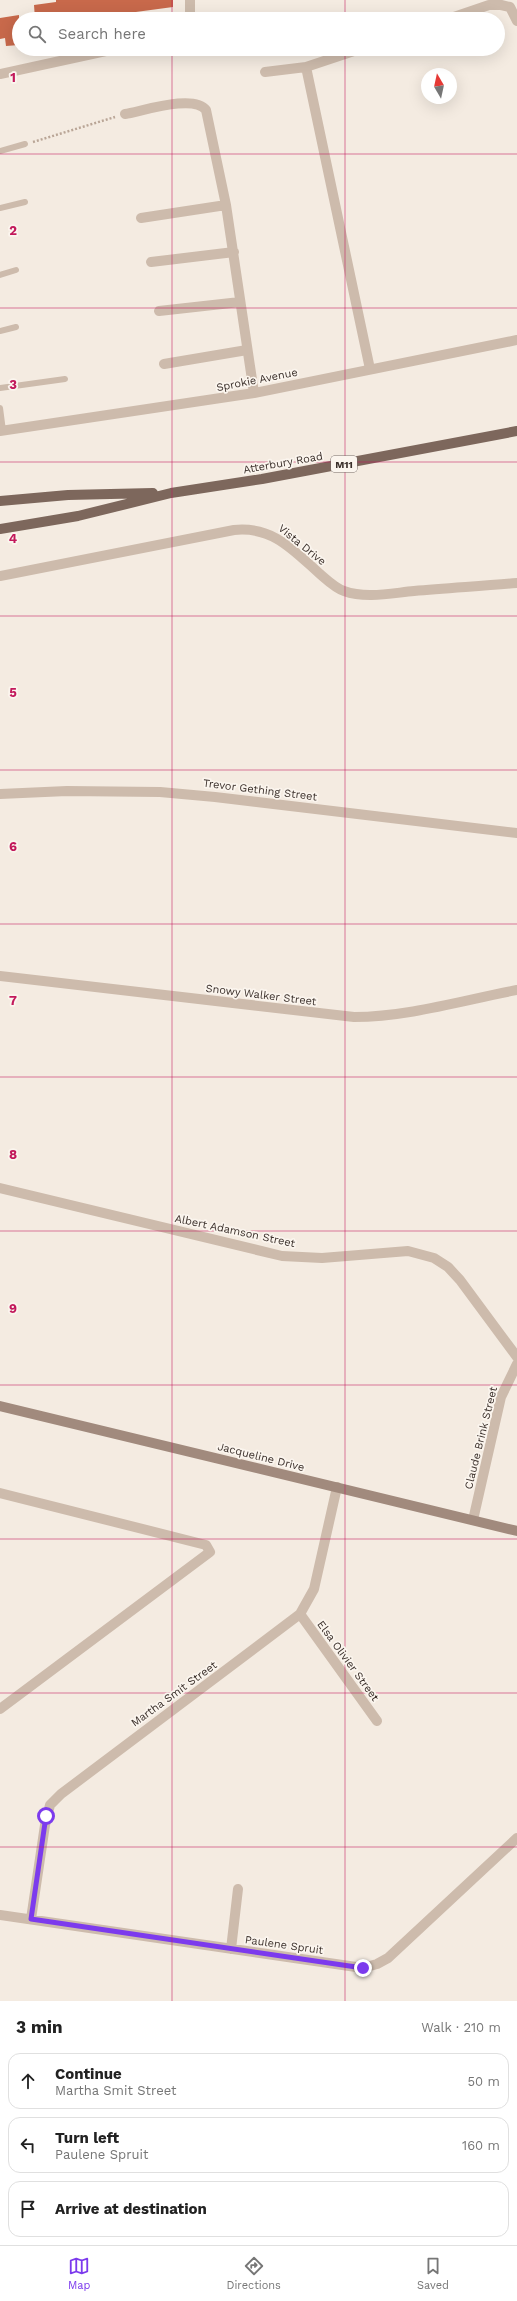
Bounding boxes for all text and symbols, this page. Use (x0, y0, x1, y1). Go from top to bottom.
search box (12, 12, 505, 56)
icon: search (26, 23, 48, 45)
text: Search here (58, 25, 146, 43)
north arrow (421, 68, 457, 104)
text: 1 (10, 70, 16, 85)
text: 2 (9, 223, 17, 238)
street label: Sprokie Avenue (215, 366, 299, 394)
text: 3 (9, 377, 17, 392)
street label: Atterbury Road (242, 450, 324, 476)
road number: M11 (331, 456, 357, 472)
street label: Vista Drive (276, 522, 328, 568)
text: 4 (9, 531, 18, 546)
text: 5 (9, 685, 17, 700)
street label: Trevor Gething Street (202, 777, 318, 803)
text: 6 (9, 839, 17, 854)
street label: Snowy Walker Street (205, 982, 318, 1008)
text: 7 (9, 993, 17, 1008)
text: 8 (9, 1147, 17, 1162)
street label: Albert Adamson Street (174, 1212, 297, 1250)
text: 9 (9, 1301, 17, 1316)
street label: Claude Brink Street (462, 1385, 500, 1491)
street label: Jacqueline Drive (216, 1440, 306, 1474)
street label: Elsa Olivier Street (314, 1618, 382, 1704)
street label: Martha Smit Street (129, 1658, 220, 1729)
route start (37, 1807, 55, 1825)
street label: Paulene Spruit (244, 1933, 324, 1957)
route end (354, 1959, 372, 1977)
text: 3 min (16, 2017, 62, 2037)
text: Walk · 210 m (421, 2020, 501, 2035)
text: Continue (55, 2065, 122, 2083)
icon: ahead (17, 2070, 39, 2092)
text: 50 m (468, 2074, 500, 2089)
text: Martha Smit Street (55, 2083, 176, 2098)
text: Turn left (55, 2129, 119, 2147)
icon: left (17, 2134, 39, 2156)
text: 160 m (462, 2138, 500, 2153)
text: Paulene Spruit (55, 2147, 148, 2162)
icon: arrive (17, 2198, 39, 2220)
text: Arrive at destination (55, 2200, 207, 2218)
tab: Map (68, 2255, 90, 2292)
tab: Directions (227, 2255, 281, 2292)
tab: Saved (417, 2255, 449, 2292)

